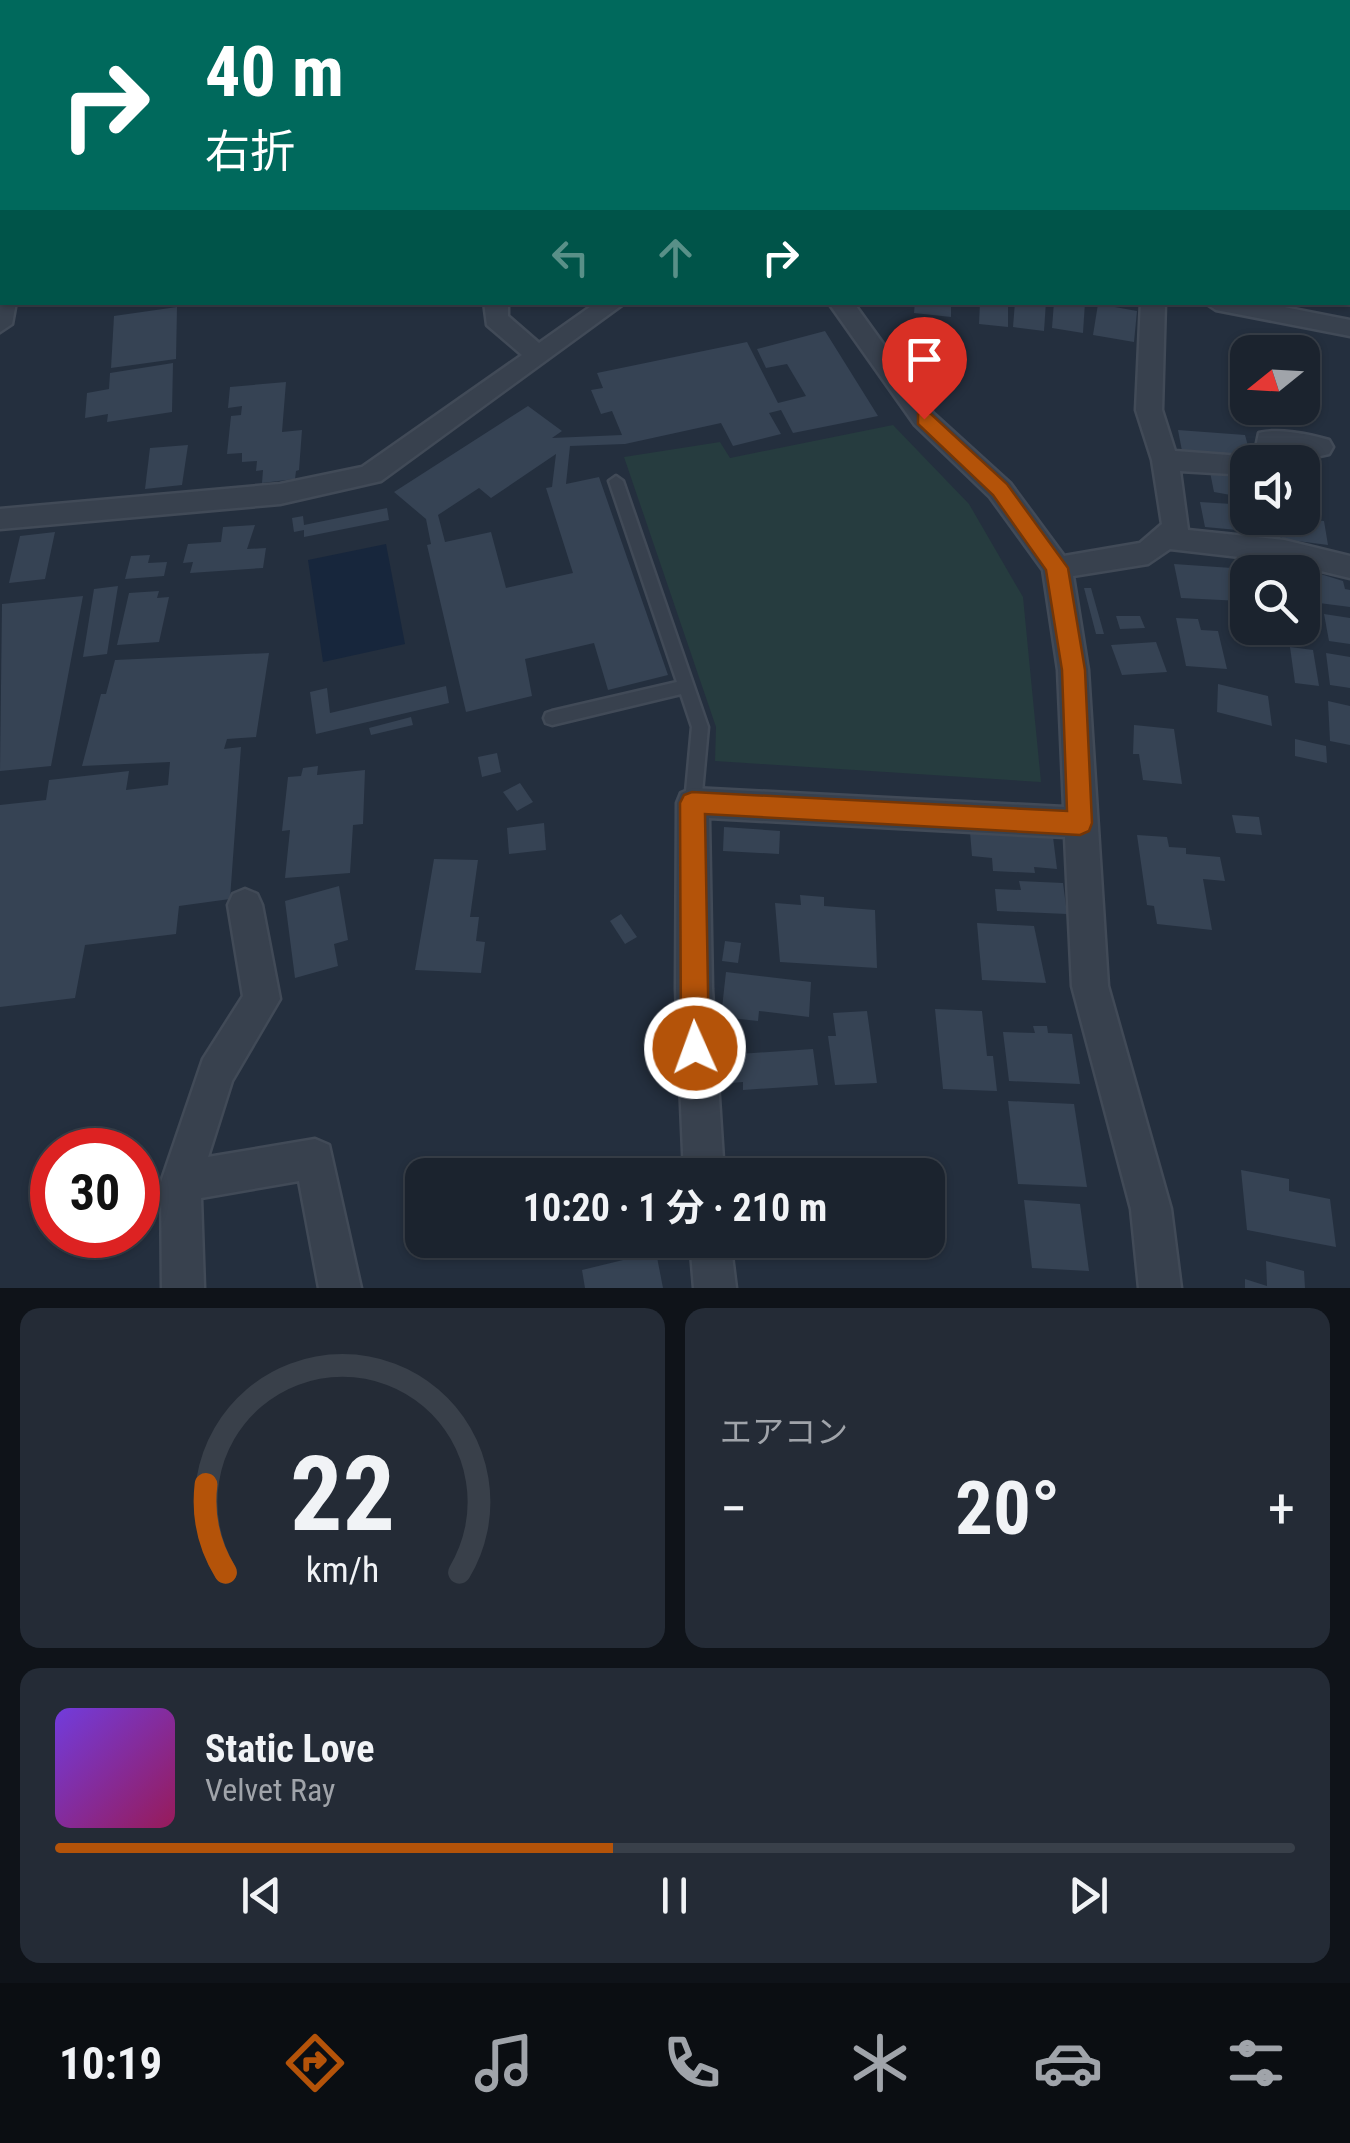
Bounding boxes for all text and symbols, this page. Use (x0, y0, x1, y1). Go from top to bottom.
text: 40 m (205, 31, 344, 113)
icon: right (40, 40, 170, 170)
text: 右折 (205, 125, 295, 178)
icon: left (543, 230, 598, 285)
icon: ahead (648, 230, 703, 285)
icon: right (753, 230, 808, 285)
pin (882, 317, 967, 420)
icon: arrive (897, 332, 952, 387)
north arrow (1230, 335, 1320, 425)
map controls (1230, 335, 1320, 645)
button: sound (1230, 445, 1320, 535)
button: search (1230, 555, 1320, 645)
position arrow (643, 996, 747, 1100)
speed limit sign: 30 (30, 1128, 160, 1258)
text: 10:20 · 1 分 · 210 m (523, 1186, 827, 1230)
text: エアコン (720, 1413, 848, 1451)
text: 22 (290, 1434, 395, 1555)
text: 20° (955, 1464, 1060, 1552)
text: − (720, 1477, 748, 1541)
text: + (1268, 1477, 1295, 1541)
text: km/h (306, 1549, 379, 1591)
text: Static Love (205, 1727, 374, 1771)
text: Velvet Ray (205, 1771, 335, 1809)
icon: previous (234, 1868, 289, 1923)
icon: pause (647, 1868, 702, 1923)
icon: next (1061, 1868, 1116, 1923)
icon: directions (280, 2028, 350, 2098)
icon: music (469, 2028, 539, 2098)
icon: phone (657, 2028, 727, 2098)
icon: climate (845, 2028, 915, 2098)
icon: car (1033, 2028, 1103, 2098)
icon: filters (1221, 2028, 1291, 2098)
text: 10:19 (59, 2037, 162, 2090)

